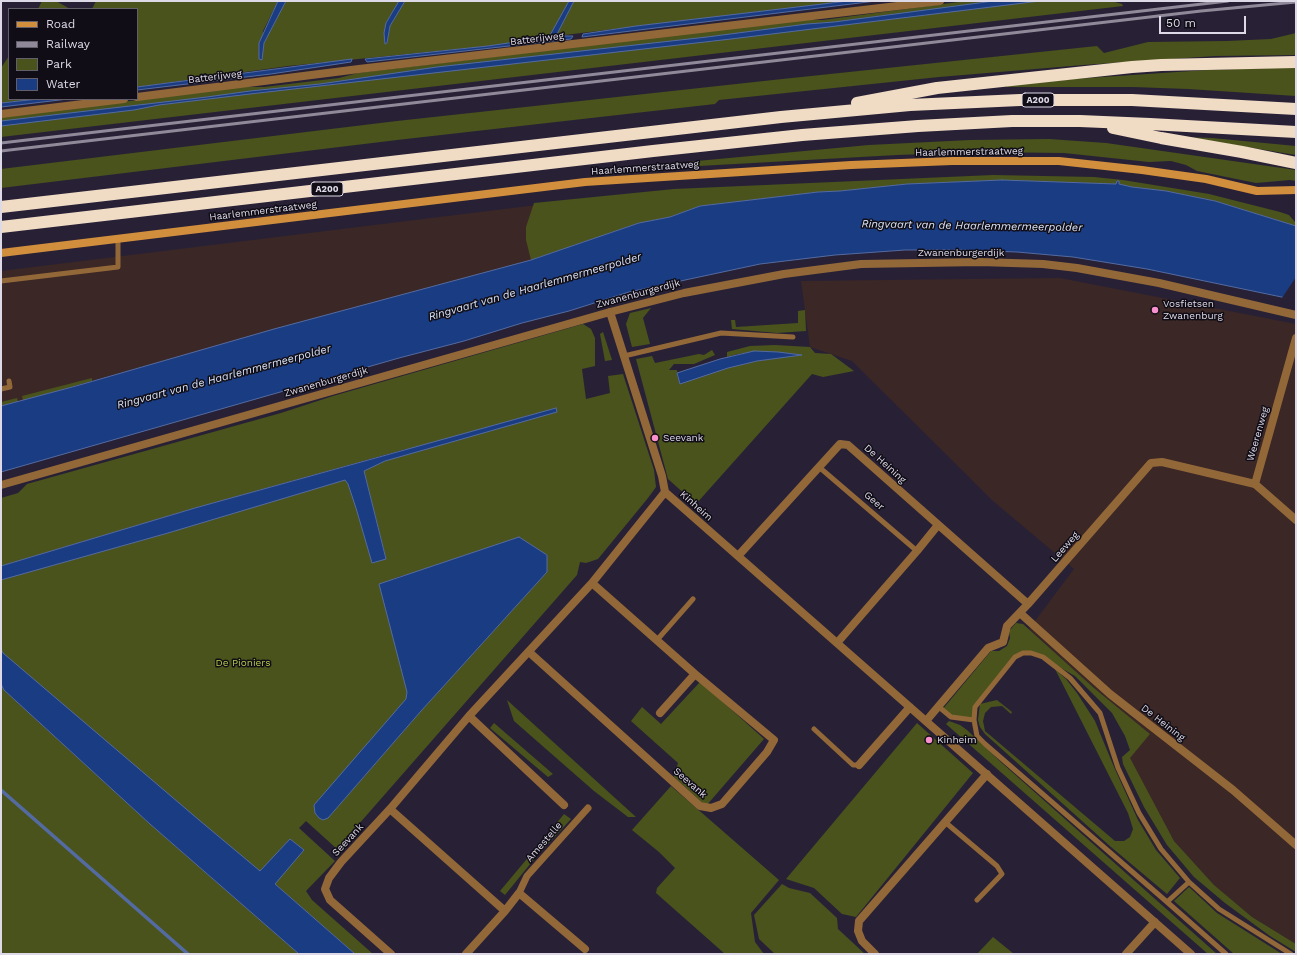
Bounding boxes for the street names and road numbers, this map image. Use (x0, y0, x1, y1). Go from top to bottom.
street label: Batterijweg (509, 30, 565, 48)
street label: Batterijweg (187, 68, 243, 86)
road number: A200 (1022, 93, 1054, 107)
street label: Haarlemmerstraatweg (915, 145, 1023, 159)
street label: Haarlemmerstraatweg (591, 158, 699, 178)
road number: A200 (311, 182, 343, 196)
street label: Haarlemmerstraatweg (209, 198, 317, 224)
street label: Zwanenburgerdijk (918, 247, 1004, 259)
street label: Zwanenburgerdijk (595, 277, 681, 311)
street label: Zwanenburgerdijk (283, 364, 369, 400)
street label: Weerenweg (1245, 405, 1271, 463)
street label: De Heining (861, 442, 909, 486)
street label: Kinheim (677, 488, 715, 524)
street label: Geer (861, 489, 887, 513)
street label: Leeweg (1048, 529, 1082, 565)
street label: De Heining (1139, 702, 1187, 744)
street label: Seevank (671, 765, 709, 801)
street label: Amestelle (523, 820, 565, 864)
street label: Seevank (330, 821, 366, 859)

